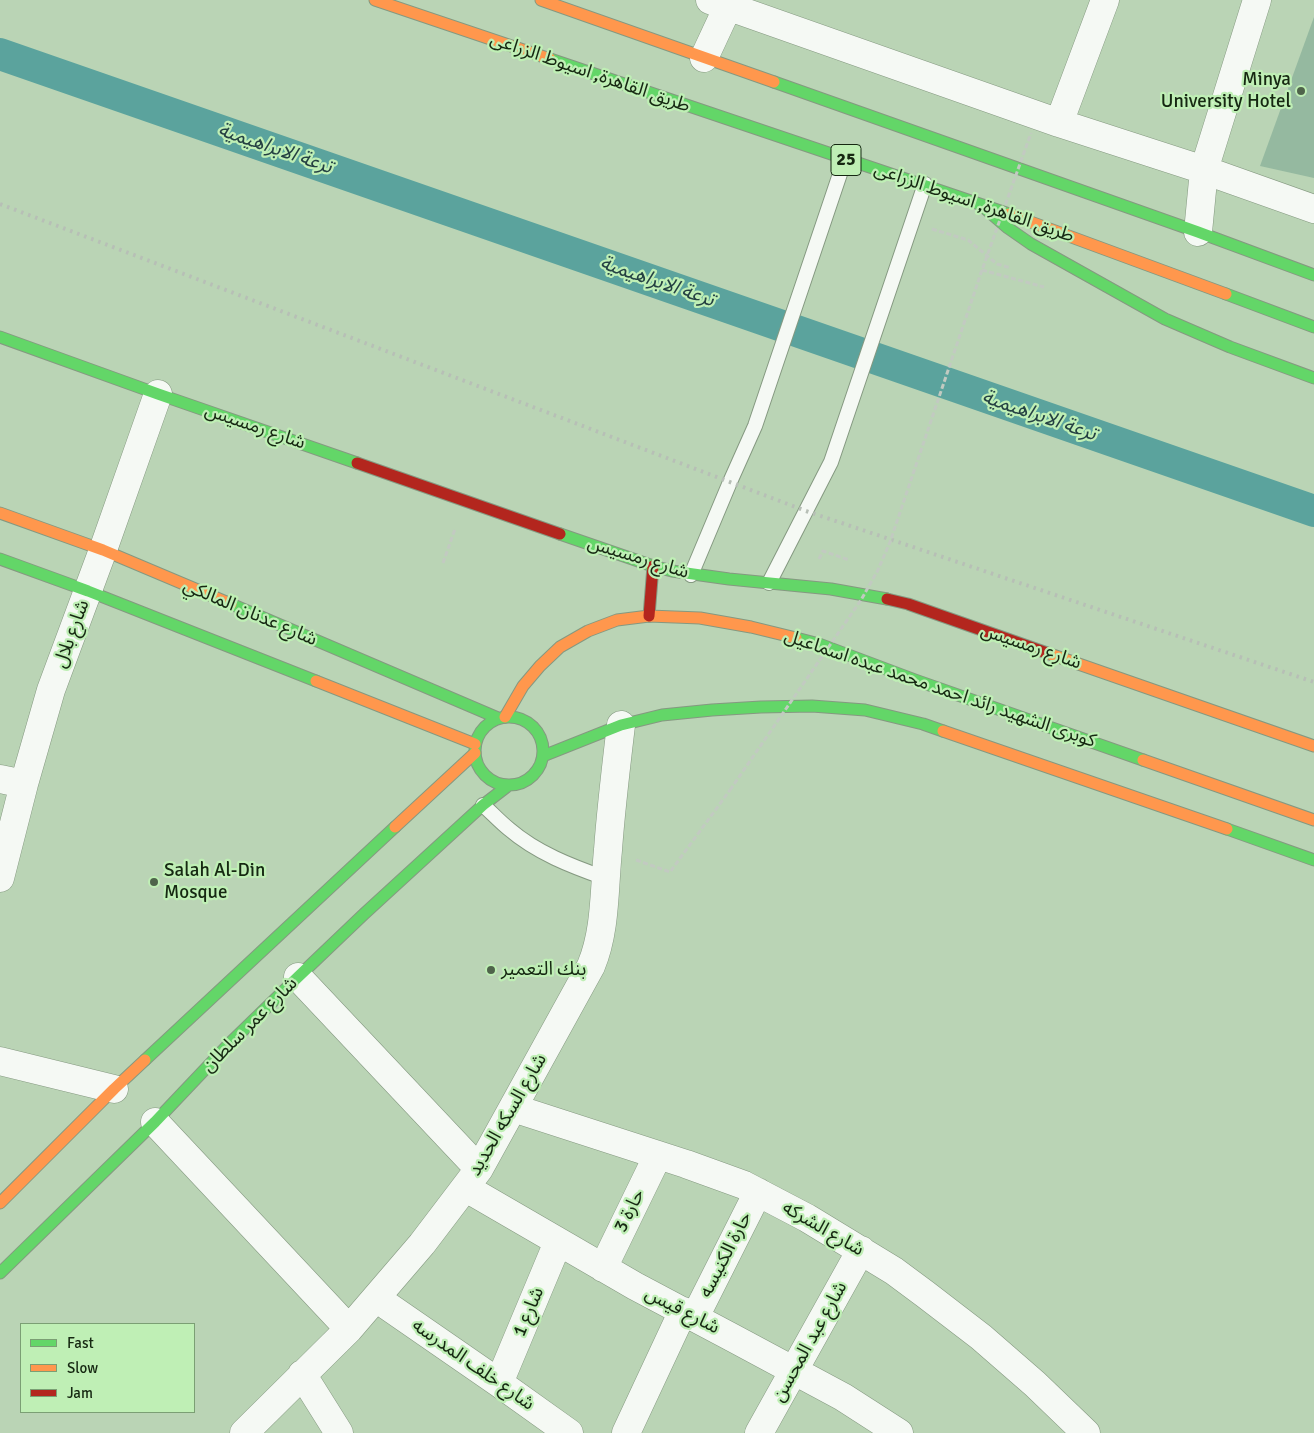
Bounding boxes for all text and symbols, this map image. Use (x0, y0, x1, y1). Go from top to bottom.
street label: طريق القاهرة, اسيوط الزراعى (487, 28, 693, 118)
place label: Minya University Hotel (1161, 69, 1291, 113)
marker: Minya University Hotel (1295, 85, 1307, 97)
water label: ترعة الابراهيمية (215, 118, 335, 180)
road number: 25 (831, 144, 861, 176)
street label: طريق القاهرة, اسيوط الزراعى (871, 158, 1077, 248)
water label: ترعة الابراهيمية (597, 251, 717, 313)
water label: ترعة الابراهيمية (979, 385, 1099, 447)
street label: شارع رمسيس (202, 399, 308, 455)
street label: شارع رمسيس (585, 532, 691, 584)
street label: شارع عدنان المالكي (180, 575, 320, 651)
street label: شارع بلال (49, 597, 95, 671)
street label: شارع رمسيس (978, 619, 1084, 675)
street label: كوبرى الشهيد رائد احمد محمد عبده اسماعيل (781, 625, 1099, 753)
place label: Salah Al-Din Mosque (164, 860, 265, 904)
marker: Salah Al-Din Mosque (148, 876, 160, 888)
place label: بنك التعمير (501, 959, 586, 981)
marker: بنك التعمير (485, 964, 497, 976)
street label: شارع عمر سلطان (197, 972, 303, 1078)
street label: شارع السكه الحديد (464, 1050, 552, 1180)
street label: حارة 3 (610, 1186, 650, 1236)
street label: شارع الشركه (778, 1196, 868, 1262)
street label: حارة الكنيسه (695, 1208, 757, 1302)
street label: شارع عبد المحسن (768, 1278, 852, 1406)
street label: شارع قيس (641, 1282, 723, 1340)
street label: شارع 1 (508, 1284, 550, 1340)
street label: شارع خلف المدرسه (407, 1314, 539, 1416)
legend (20, 1323, 195, 1413)
text: Fast (67, 1334, 94, 1352)
text: Slow (67, 1359, 98, 1377)
text: Jam (67, 1384, 93, 1402)

